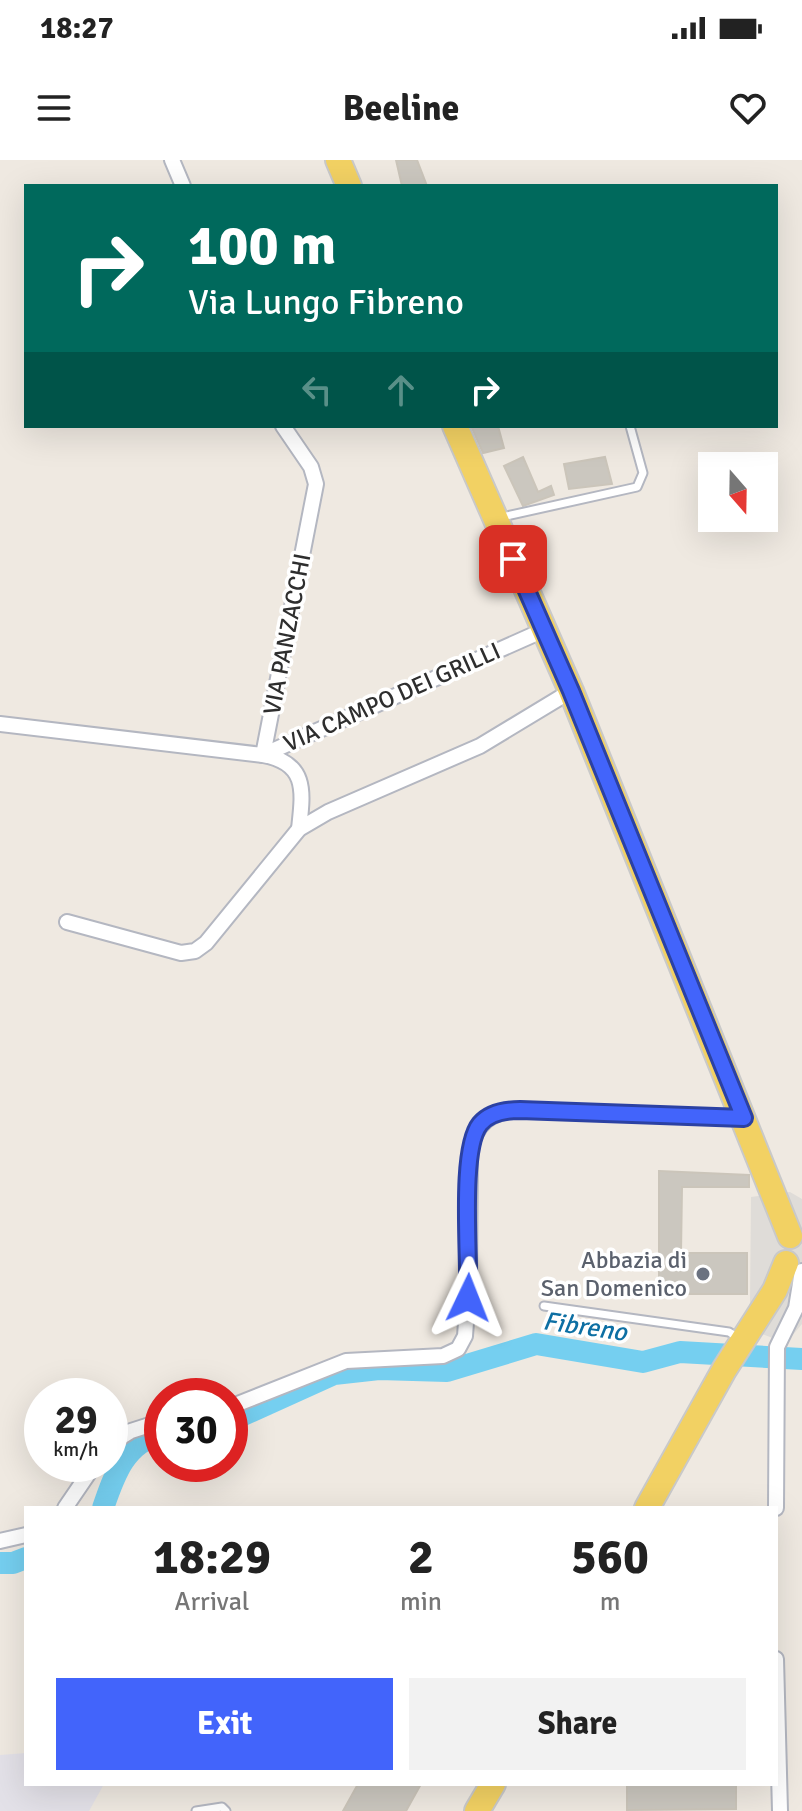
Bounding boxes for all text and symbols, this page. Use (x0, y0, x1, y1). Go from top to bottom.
text: 18:27 (40, 10, 114, 47)
icon: menu (32, 86, 76, 130)
text: Beeline (343, 86, 459, 131)
icon: heart (726, 86, 770, 130)
text: 100 m (188, 211, 336, 280)
icon: right (56, 216, 160, 320)
text: Via Lungo Fibreno (188, 280, 464, 325)
icon: left (295, 368, 339, 412)
icon: ahead (379, 368, 423, 412)
icon: right (463, 368, 507, 412)
north arrow (698, 452, 778, 532)
map controls (698, 452, 778, 532)
pin (479, 525, 547, 593)
icon: arrive (491, 537, 535, 581)
street label: VIA PANZACCHI (257, 551, 317, 717)
street label: VIA CAMPO DEI GRILLI (279, 636, 505, 758)
place label: Abbazia di San Domenico (541, 1245, 687, 1303)
position arrow (426, 1256, 510, 1340)
marker: Abbazia di San Domenico (694, 1265, 712, 1283)
water label: Fibreno (541, 1305, 630, 1349)
speed limit sign: 30 (144, 1378, 248, 1482)
text: 29 (54, 1395, 98, 1445)
text: km/h (53, 1437, 99, 1462)
text: 18:29 (153, 1528, 271, 1587)
text: 2 (408, 1528, 434, 1587)
text: 560 (571, 1528, 649, 1587)
text: Arrival (175, 1586, 249, 1618)
text: min (400, 1586, 442, 1618)
text: m (600, 1586, 620, 1618)
button: Exit (56, 1678, 393, 1770)
button: Share (409, 1678, 746, 1770)

